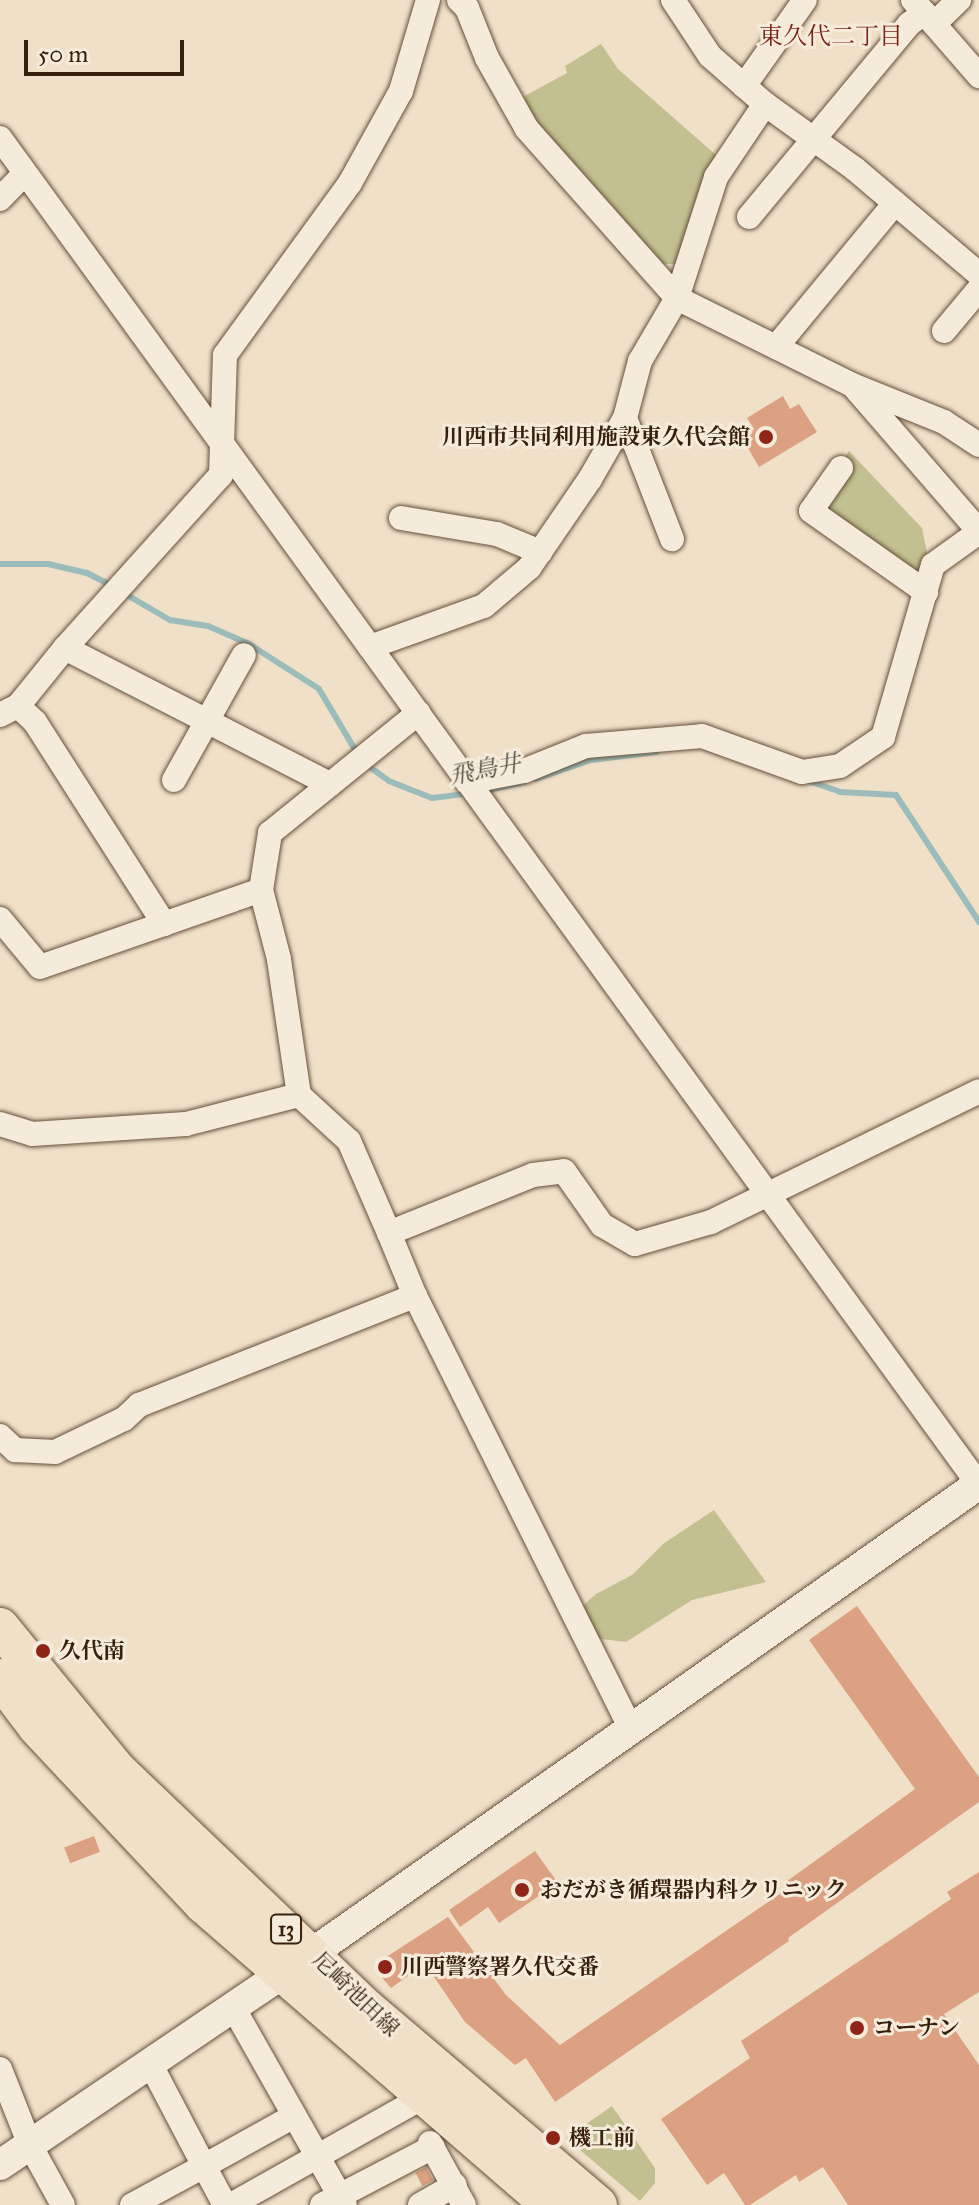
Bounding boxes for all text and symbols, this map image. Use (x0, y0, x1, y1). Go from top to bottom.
district label: 東久代二丁目 (759, 23, 903, 51)
scale bar (28, 24, 188, 74)
text: 50 m (38, 39, 88, 69)
place label: 川西市共同利用施設東久代会館 (442, 424, 750, 450)
marker: 川西市共同利用施設東久代会館 (757, 428, 775, 446)
water label: 飛鳥井 (447, 749, 523, 791)
place label: 久代南 (59, 1638, 125, 1664)
marker: 久代南 (34, 1642, 52, 1660)
place label: おだがき循環器内科クリニック (540, 1877, 848, 1903)
marker: おだがき循環器内科クリニック (511, 1879, 533, 1901)
road number: 13 (270, 1913, 302, 1945)
street label: 尼崎池田線 (307, 1946, 405, 2042)
place label: 川西警察署久代交番 (401, 1954, 599, 1980)
marker: 川西警察署久代交番 (376, 1958, 394, 1976)
place label: コーナン (873, 2015, 961, 2041)
marker: コーナン (848, 2019, 866, 2037)
place label: 機工前 (569, 2125, 635, 2151)
marker: 機工前 (544, 2129, 562, 2147)

